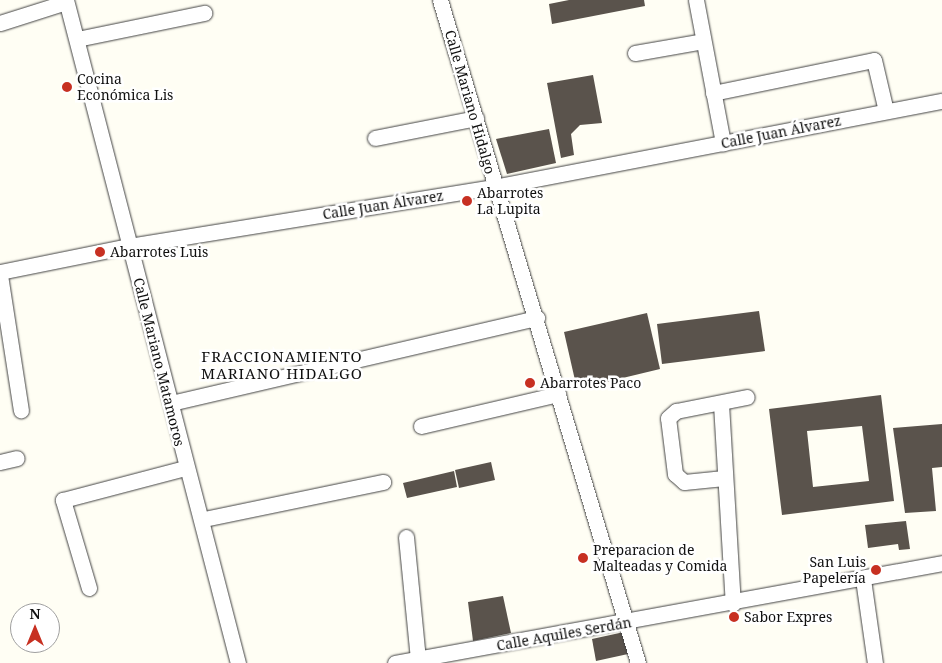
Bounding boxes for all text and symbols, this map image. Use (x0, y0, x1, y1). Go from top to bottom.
street label: Calle Mariano Hidalgo (441, 28, 499, 176)
place label: Cocina Económica Lis (77, 71, 173, 104)
marker: Cocina Económica Lis (61, 81, 73, 93)
street label: Calle Juan Álvarez (719, 112, 843, 152)
place label: Abarrotes La Lupita (477, 185, 543, 218)
street label: Calle Juan Álvarez (321, 187, 445, 223)
marker: Abarrotes La Lupita (461, 195, 473, 207)
place label: Abarrotes Luis (110, 244, 208, 260)
marker: Abarrotes Luis (94, 246, 106, 258)
street label: Calle Mariano Matamoros (130, 276, 188, 448)
district label: FRACCIONAMIENTO MARIANO HIDALGO (199, 347, 365, 382)
place label: Abarrotes Paco (540, 375, 641, 391)
marker: Abarrotes Paco (524, 377, 536, 389)
place label: Preparacion de Malteadas y Comida (593, 542, 727, 574)
marker: Preparacion de Malteadas y Comida (577, 552, 589, 564)
place label: San Luis Papelería (803, 554, 866, 586)
marker: San Luis Papelería (870, 564, 882, 576)
north arrow (10, 603, 60, 653)
text: N (29, 604, 41, 623)
place label: Sabor Expres (744, 609, 832, 625)
marker: Sabor Expres (728, 611, 740, 623)
street label: Calle Aquiles Serdán (495, 614, 633, 654)

